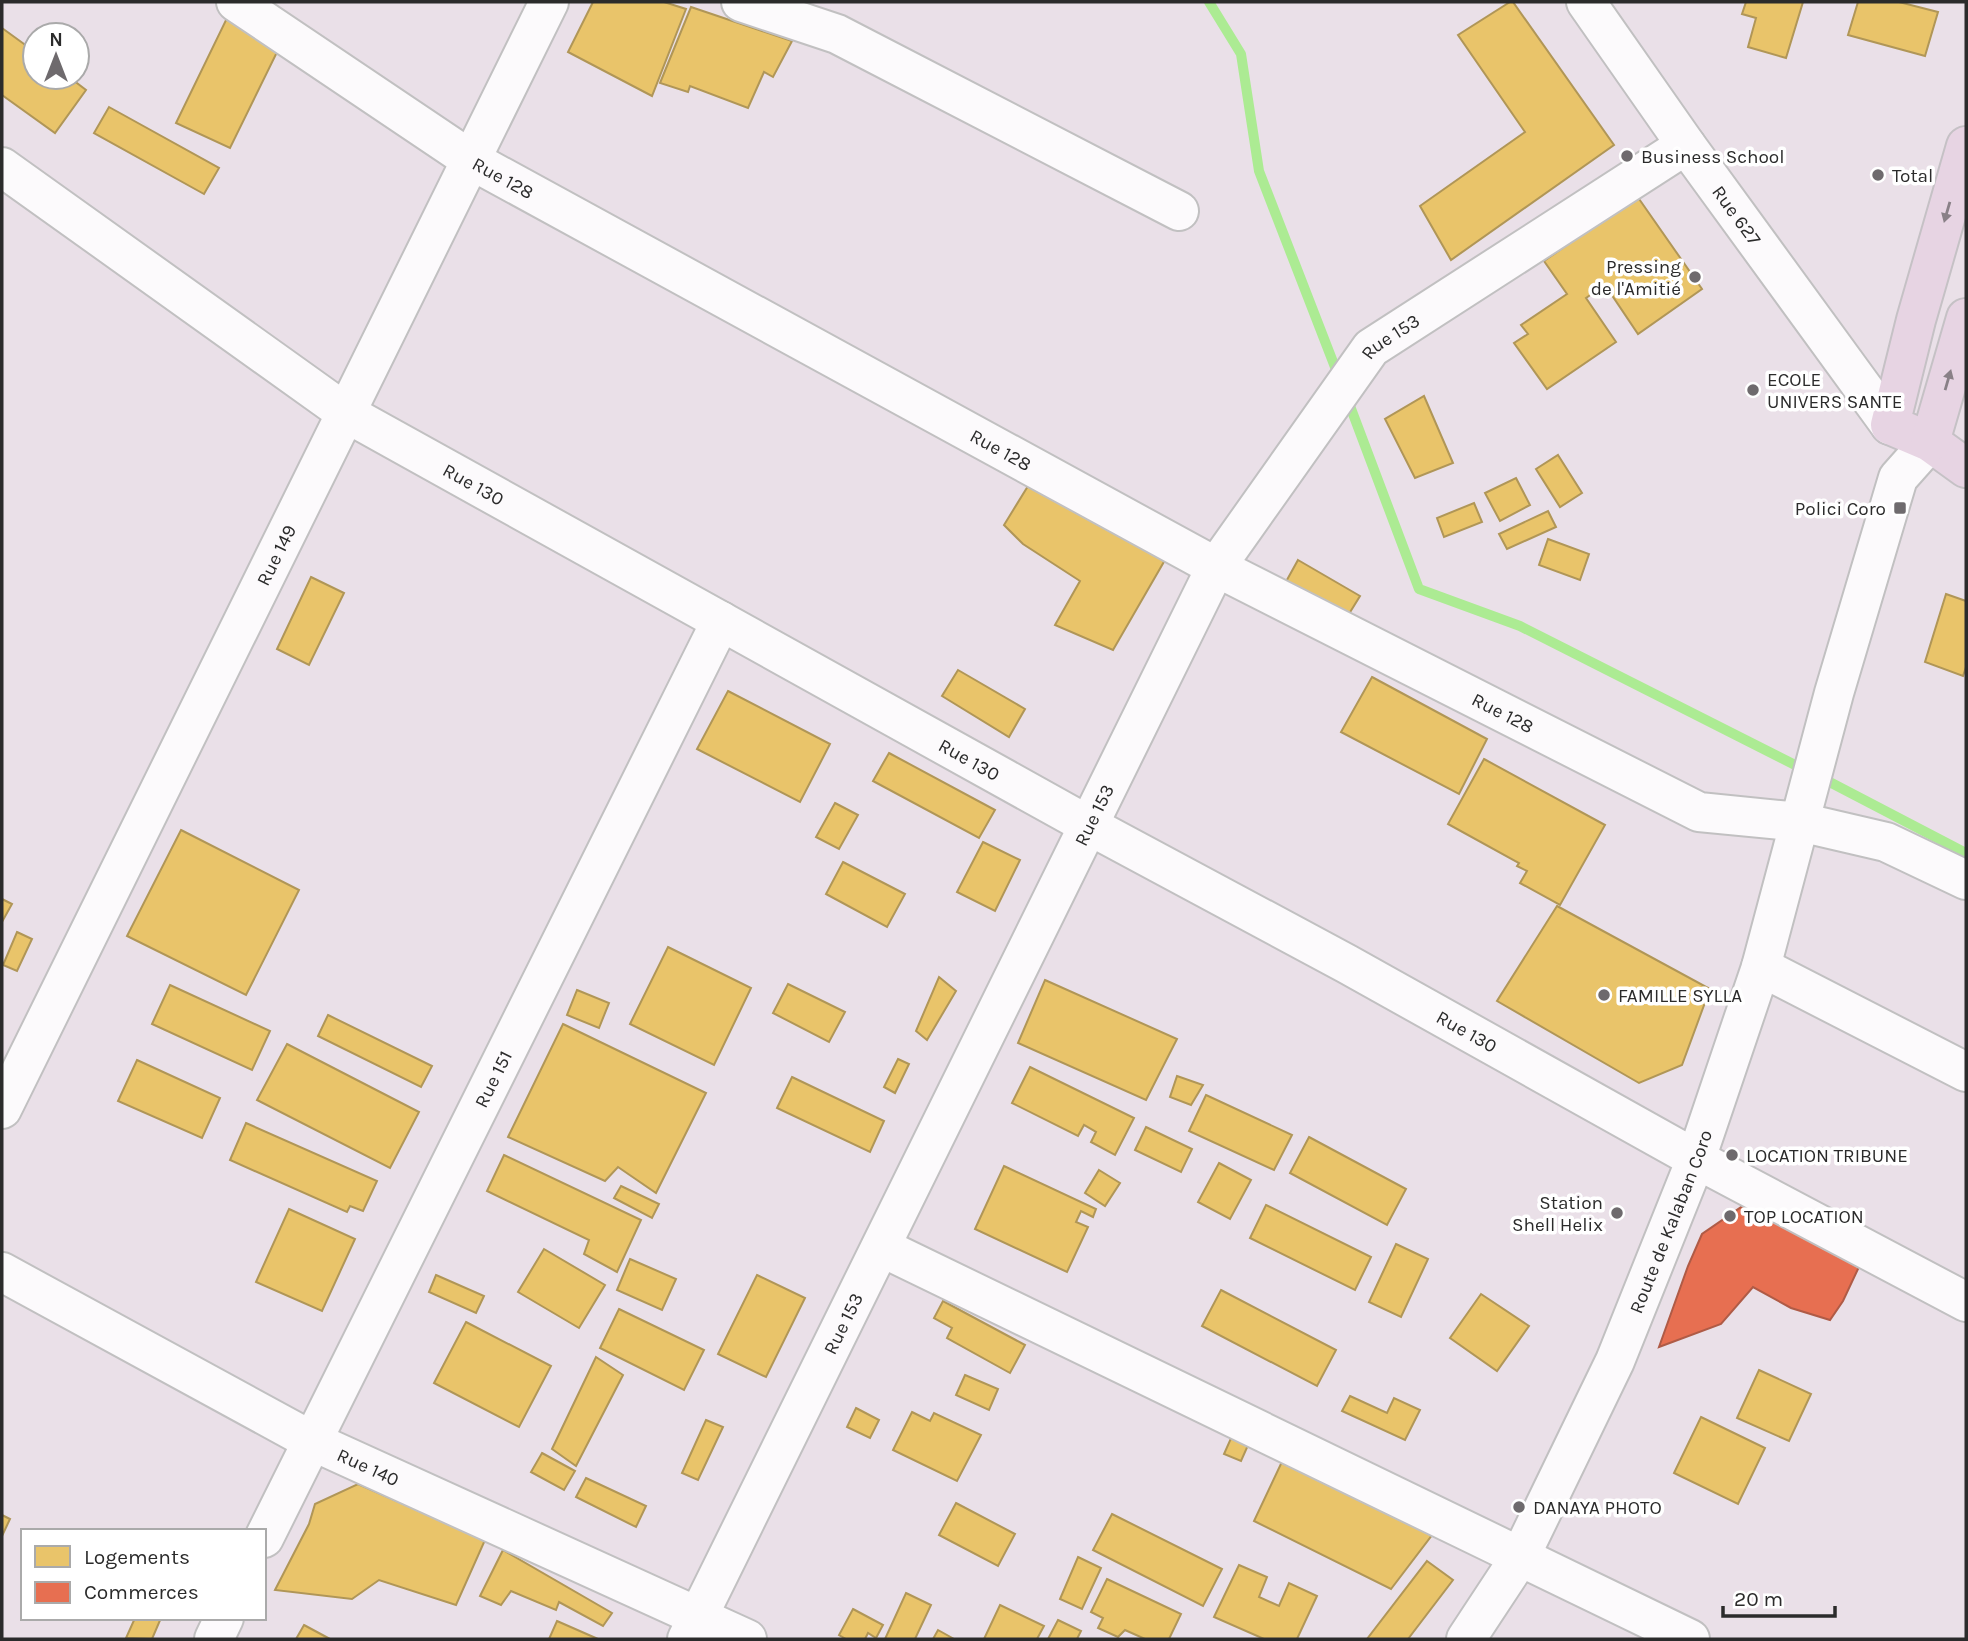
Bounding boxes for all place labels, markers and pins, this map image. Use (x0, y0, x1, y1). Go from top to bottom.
place label: Business School (1641, 146, 1785, 168)
marker: Business School (1619, 148, 1635, 164)
place label: Total (1892, 165, 1933, 187)
marker: Total (1870, 167, 1886, 183)
place label: Pressing de l'Amitié (1591, 256, 1681, 300)
marker: Pressing de l'Amitié (1687, 269, 1703, 285)
place label: ECOLE UNIVERS SANTE (1767, 369, 1902, 413)
marker: ECOLE UNIVERS SANTE (1745, 382, 1761, 398)
place label: Polici Coro (1795, 498, 1886, 520)
marker: Polici Coro (1892, 500, 1908, 516)
place label: FAMILLE SYLLA (1618, 985, 1742, 1007)
marker: FAMILLE SYLLA (1596, 987, 1612, 1003)
place label: LOCATION TRIBUNE (1746, 1145, 1908, 1167)
marker: LOCATION TRIBUNE (1724, 1147, 1740, 1163)
place label: Station Shell Helix (1512, 1192, 1603, 1236)
marker: Station Shell Helix (1609, 1205, 1625, 1221)
place label: TOP LOCATION (1744, 1206, 1864, 1228)
marker: TOP LOCATION (1722, 1208, 1738, 1224)
place label: DANAYA PHOTO (1533, 1497, 1662, 1519)
marker: DANAYA PHOTO (1511, 1499, 1527, 1515)

